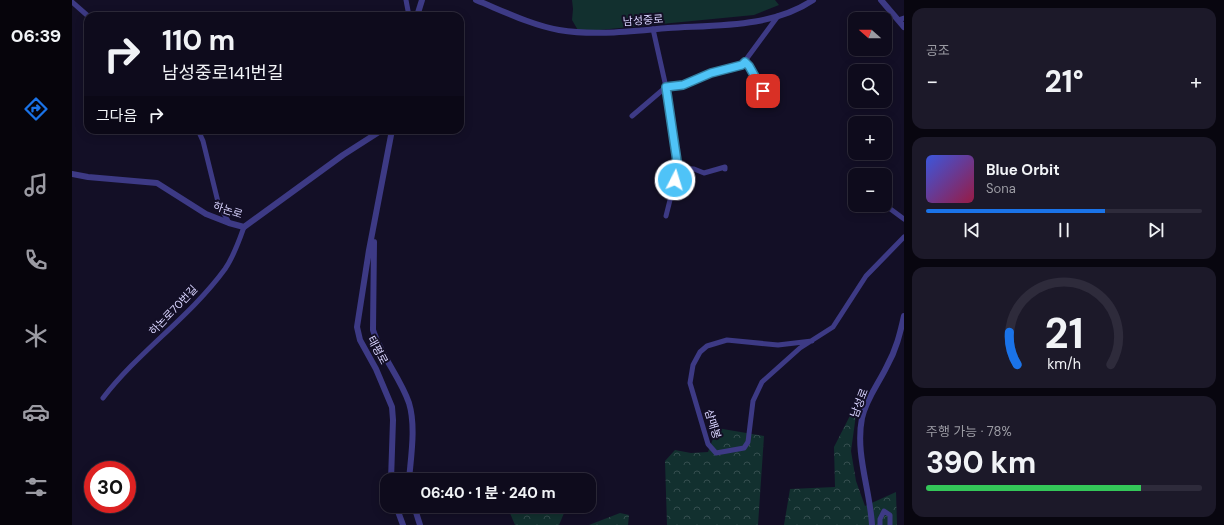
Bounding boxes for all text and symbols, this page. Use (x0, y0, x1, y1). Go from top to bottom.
street label: 남성중로 (622, 12, 664, 28)
north arrow (848, 12, 892, 56)
map controls (848, 12, 892, 212)
text: 110 m (162, 22, 235, 59)
text: 06:39 (11, 24, 61, 48)
icon: right (96, 28, 148, 80)
text: 공조 (926, 42, 950, 59)
text: 남성중로141번길 (162, 61, 284, 85)
text: 21° (1044, 62, 1084, 101)
button: search (848, 64, 892, 108)
text: − (926, 67, 938, 96)
text: + (1190, 67, 1202, 96)
pin (746, 74, 780, 108)
icon: arrive (752, 80, 774, 102)
icon: directions (22, 95, 50, 123)
icon: right (145, 104, 167, 126)
text: 그다음 (96, 106, 137, 126)
button: + (848, 116, 892, 160)
position arrow (654, 159, 696, 201)
text: Blue Orbit (986, 160, 1060, 180)
button: − (848, 168, 892, 212)
icon: music (22, 171, 50, 199)
text: Sona (986, 180, 1016, 197)
street label: 하논로 (211, 199, 245, 221)
icon: previous (961, 219, 983, 241)
icon: pause (1053, 219, 1075, 241)
icon: next (1145, 219, 1167, 241)
icon: phone (22, 246, 50, 274)
street label: 하논로70번길 (146, 282, 200, 338)
text: 21 (1044, 307, 1084, 361)
icon: climate (22, 322, 50, 350)
street label: 태평로 (365, 333, 391, 367)
text: km/h (1047, 355, 1081, 373)
street label: 남성로 (847, 386, 871, 420)
icon: car (22, 398, 50, 426)
street label: 삼매봉 (702, 407, 724, 441)
text: 주행 가능 · 78% (926, 423, 1012, 440)
text: 390 km (926, 443, 1036, 482)
speed limit sign: 30 (84, 461, 136, 513)
icon: filters (22, 473, 50, 501)
text: 06:40 · 1 분 · 240 m (420, 483, 556, 503)

